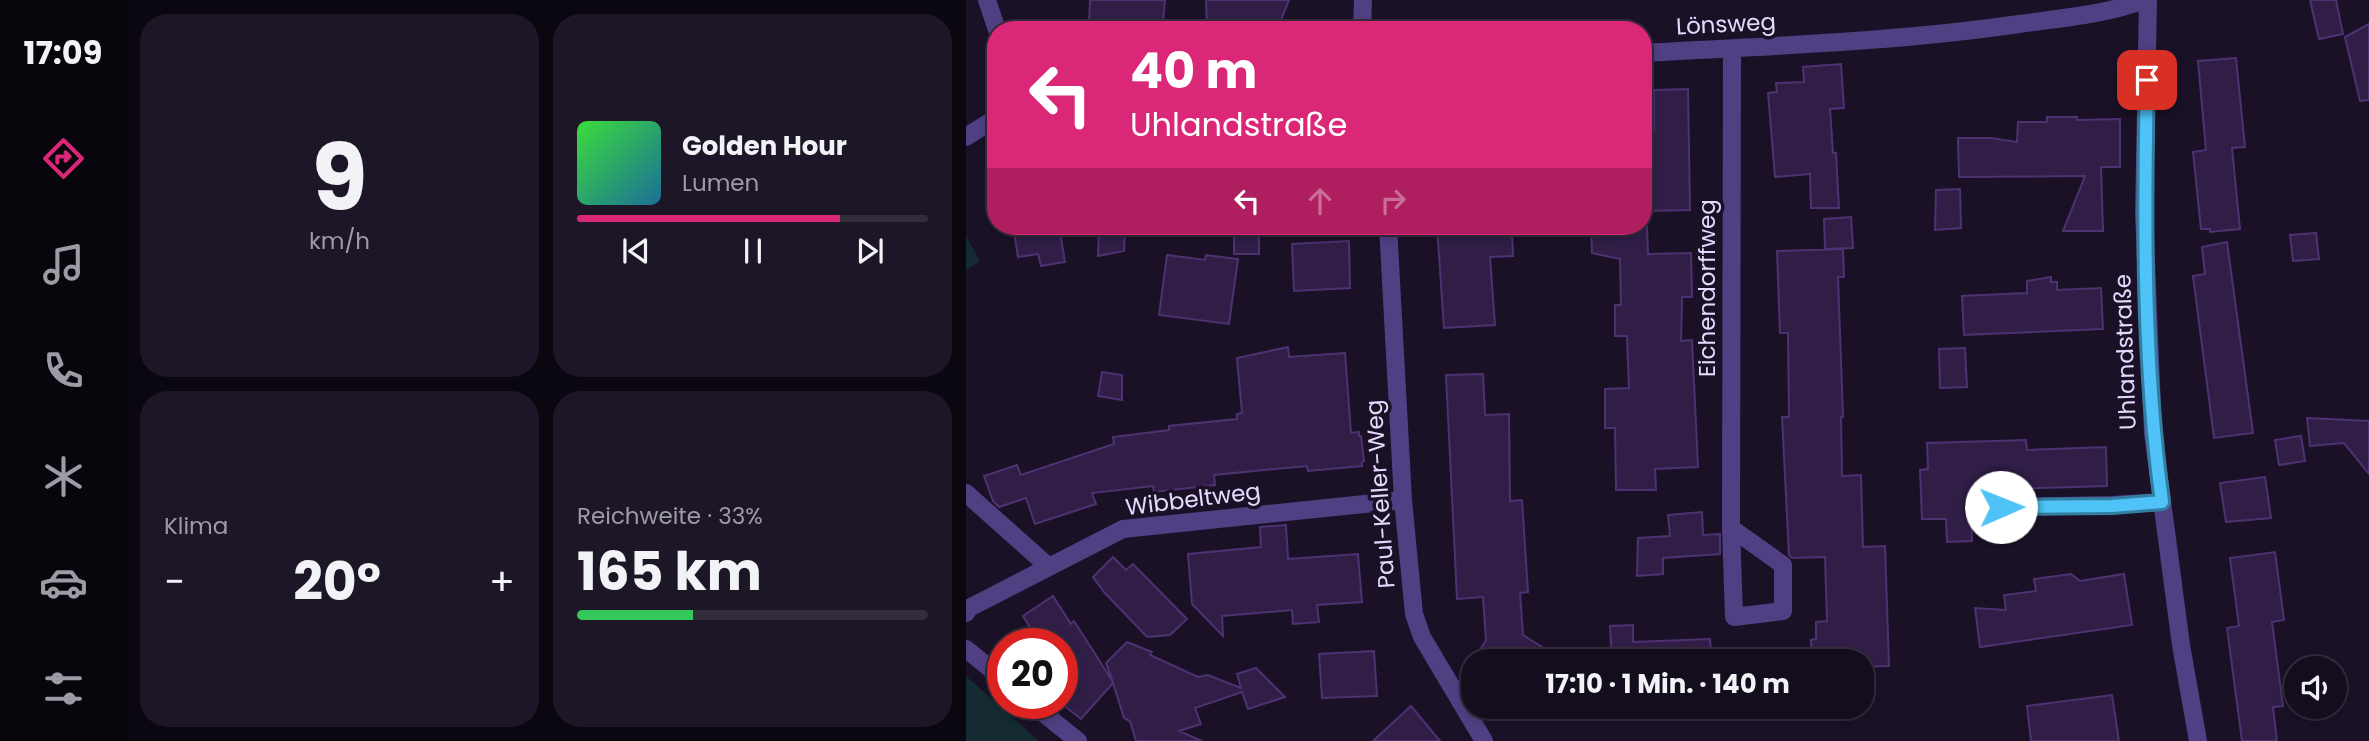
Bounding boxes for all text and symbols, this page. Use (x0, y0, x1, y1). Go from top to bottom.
street label: Lönsweg (1675, 5, 1777, 43)
text: 17:09 (24, 30, 102, 75)
text: 40 m (1130, 37, 1257, 105)
icon: left (1015, 49, 1106, 140)
pin (2117, 50, 2177, 110)
icon: arrive (2128, 61, 2166, 99)
text: Uhlandstraße (1130, 102, 1347, 147)
text: 9 (312, 114, 367, 242)
text: Golden Hour (682, 128, 847, 164)
icon: directions (39, 134, 88, 183)
text: Lumen (682, 167, 759, 199)
icon: left (1228, 182, 1266, 220)
icon: ahead (1301, 182, 1339, 220)
icon: right (1374, 182, 1412, 220)
street label: Eichendorffweg (1691, 199, 1723, 377)
text: km/h (309, 225, 370, 257)
icon: previous (617, 232, 655, 270)
icon: pause (734, 232, 772, 270)
icon: next (851, 232, 889, 270)
icon: music (39, 240, 88, 289)
street label: Uhlandstraße (2106, 273, 2144, 431)
icon: phone (39, 346, 88, 395)
street label: Paul-Keller-Weg (1357, 399, 1403, 589)
icon: climate (39, 452, 88, 501)
position arrow (1964, 470, 2038, 544)
street label: Wibbeltweg (1123, 475, 1263, 523)
text: Reichweite · 33% (577, 500, 763, 532)
text: Klima (164, 510, 228, 542)
text: 165 km (577, 535, 762, 608)
text: 20° (293, 545, 381, 618)
text: − (164, 555, 185, 608)
text: + (489, 555, 515, 608)
icon: car (39, 558, 88, 607)
speed limit sign: 20 (987, 628, 1078, 719)
map controls (2284, 656, 2347, 719)
button: sound (2284, 656, 2347, 719)
icon: filters (39, 664, 88, 713)
text: 17:10 · 1 Min. · 140 m (1545, 666, 1790, 702)

